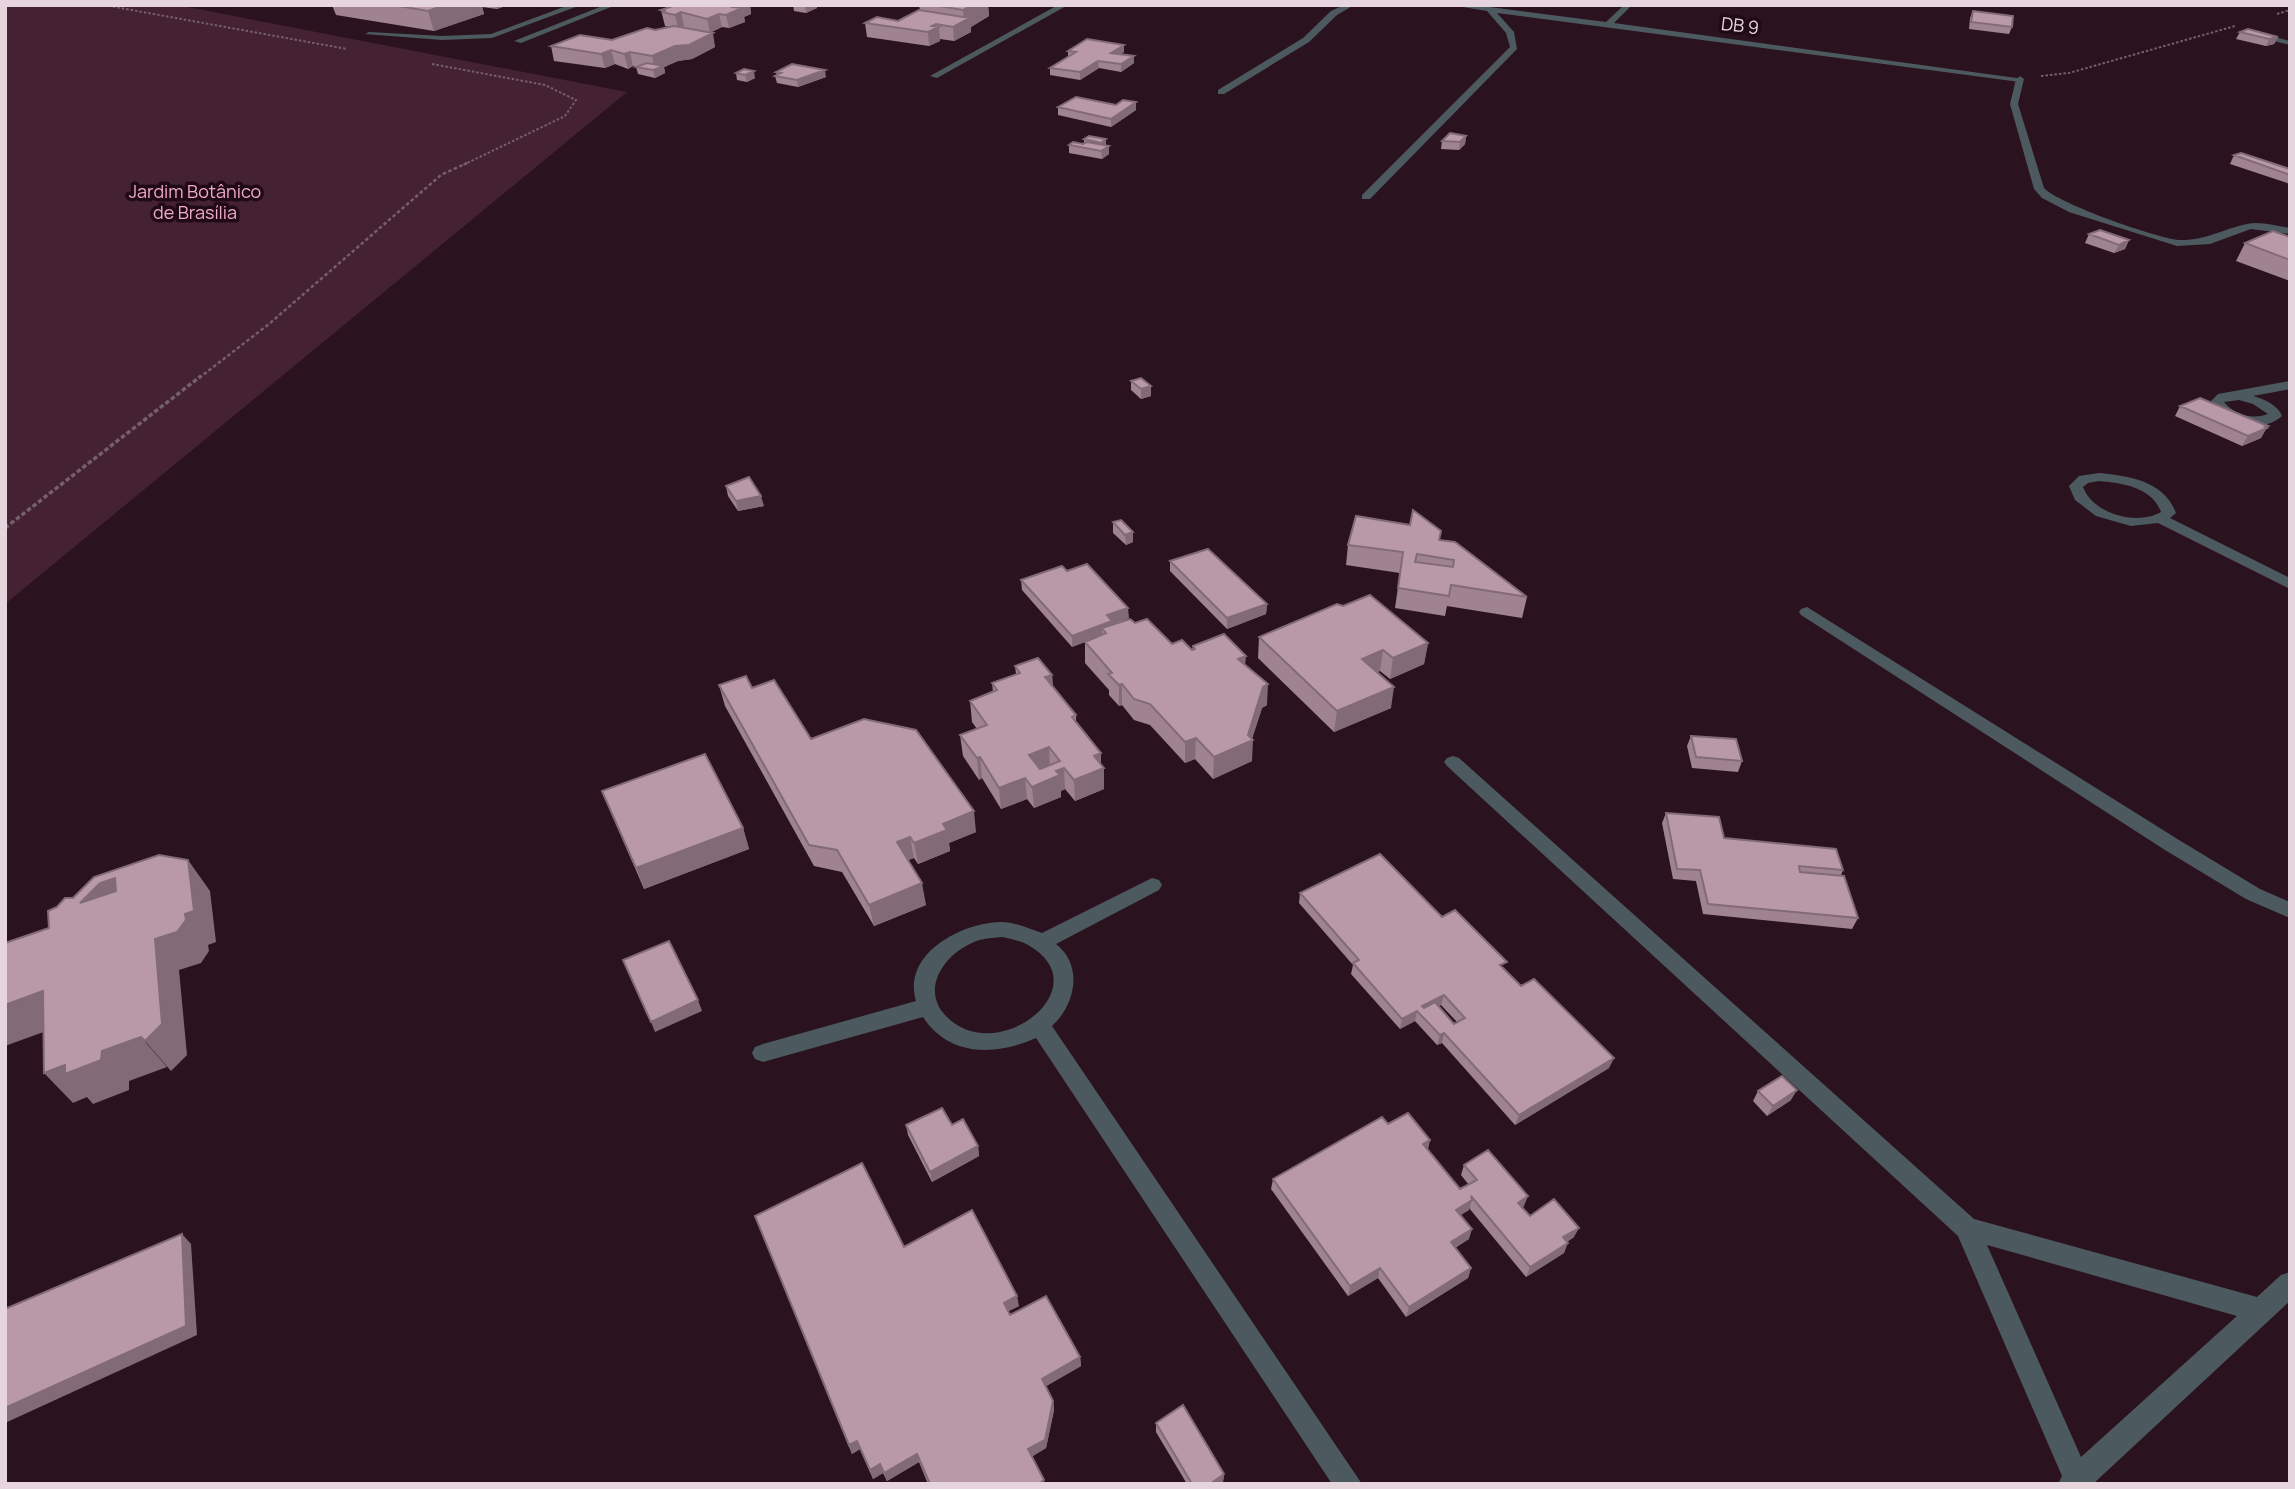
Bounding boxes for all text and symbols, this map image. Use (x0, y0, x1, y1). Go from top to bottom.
street label: DB 9 (1720, 11, 1760, 39)
park label: Jardim Botânico de Brasília (129, 179, 261, 224)

